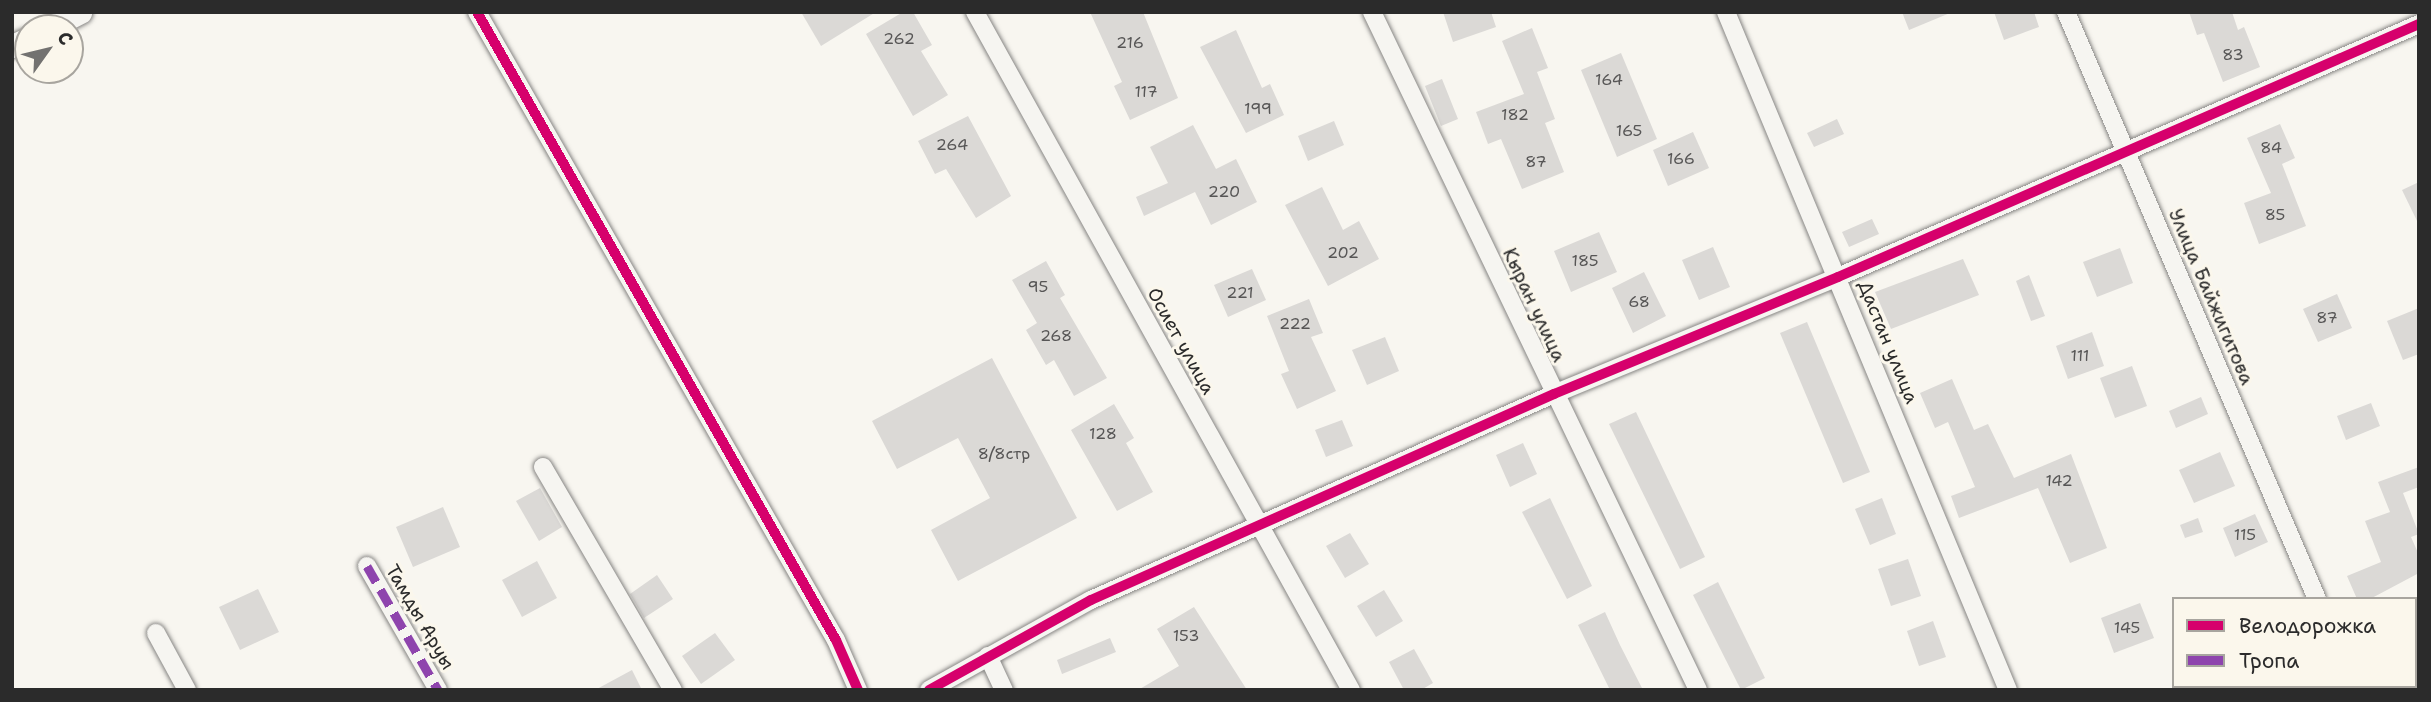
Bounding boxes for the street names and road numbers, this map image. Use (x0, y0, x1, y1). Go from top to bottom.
street label: Улица Байжигитова (2164, 206, 2258, 388)
street label: Кыран улица (1498, 244, 1570, 366)
street label: Дастан улица (1853, 277, 1923, 407)
street label: Осиет улица (1142, 284, 1220, 398)
street label: Тамды Аруы (381, 560, 459, 674)

